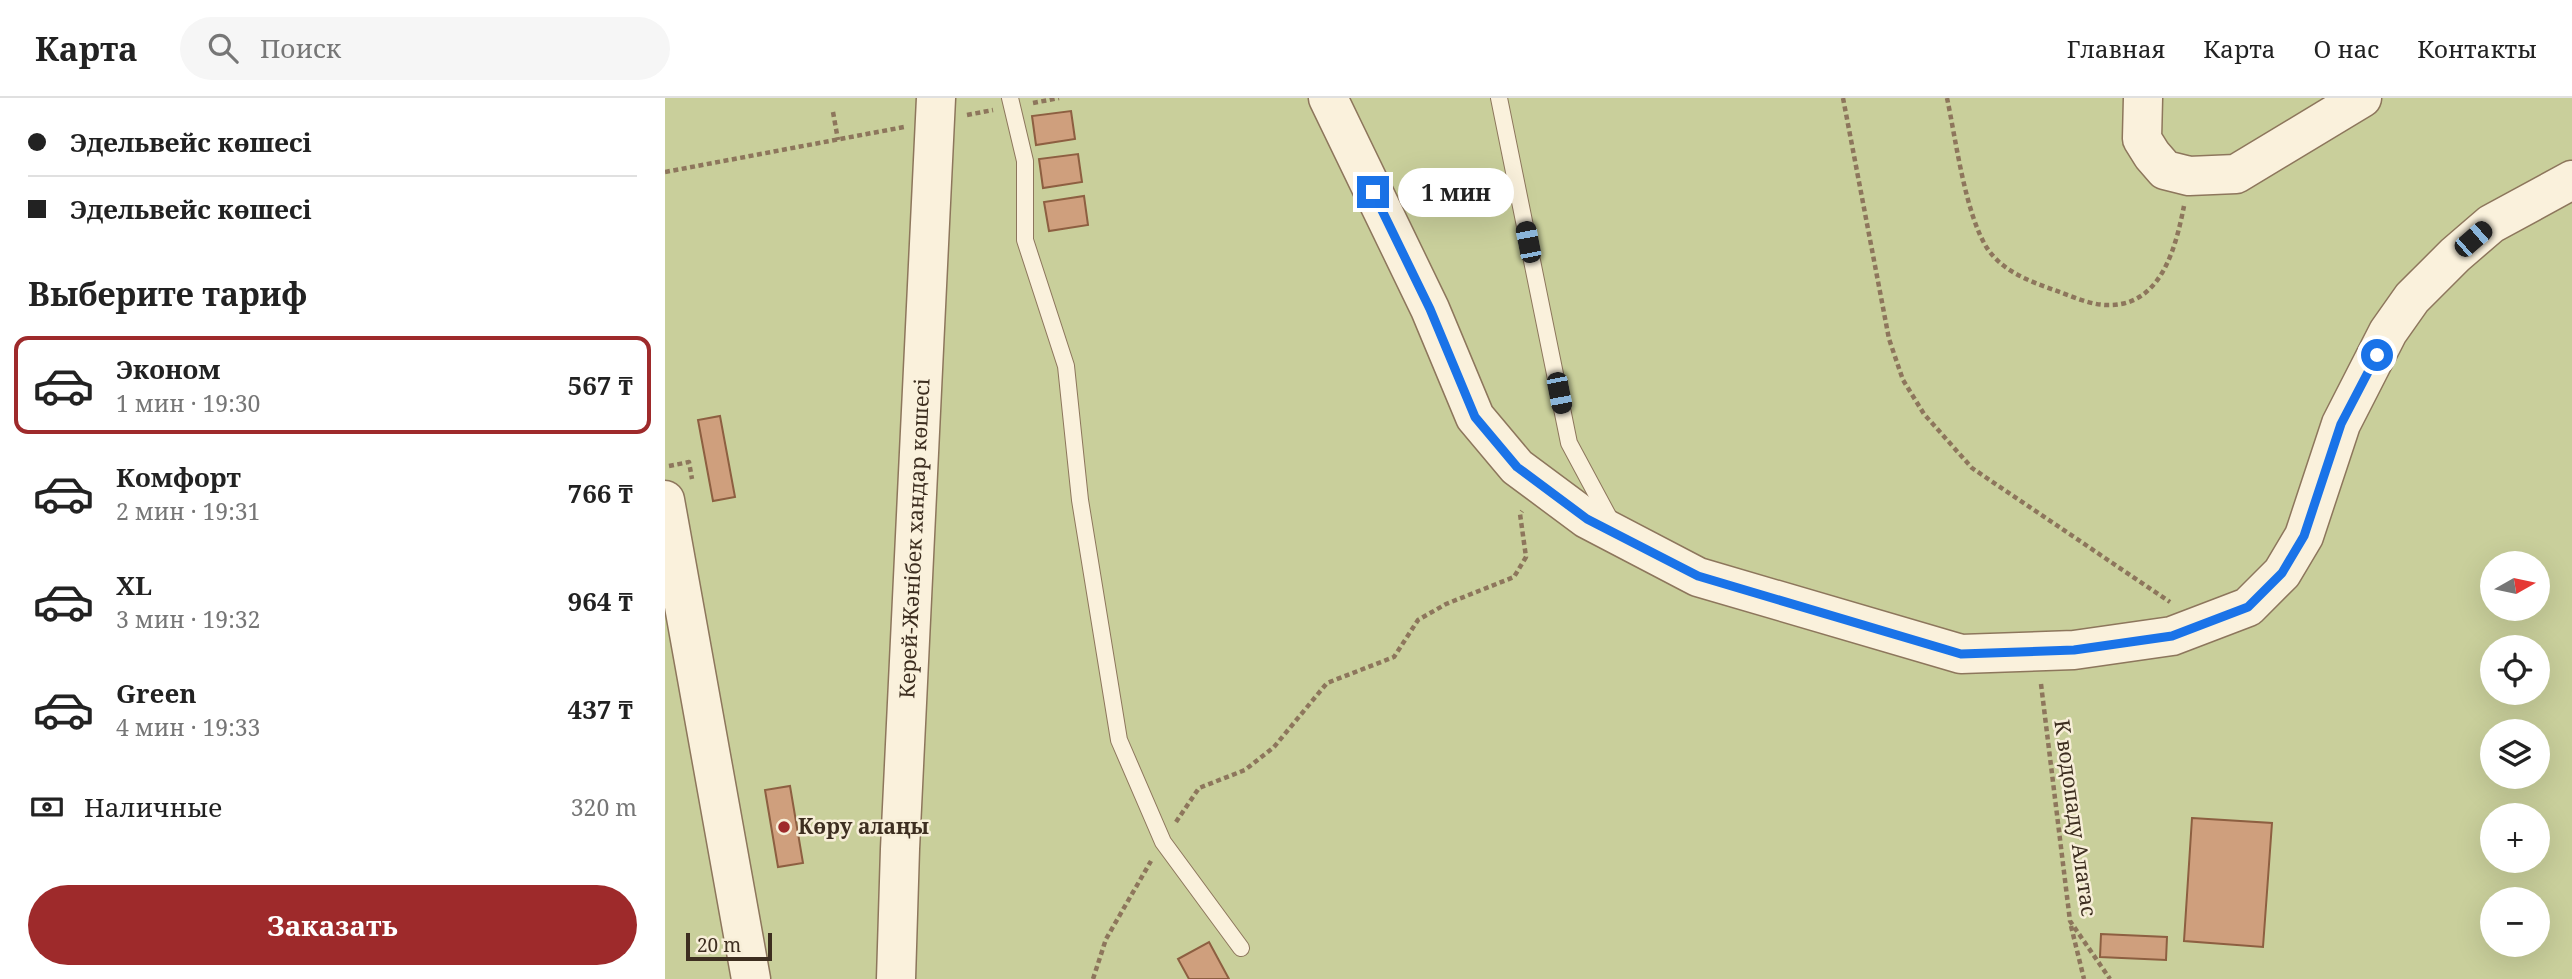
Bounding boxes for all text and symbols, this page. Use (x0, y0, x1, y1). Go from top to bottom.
search box (180, 17, 670, 80)
text: Карта (35, 26, 138, 71)
icon: search (204, 29, 242, 67)
text: Поиск (260, 30, 341, 66)
text: Главная (2067, 32, 2165, 65)
text: Карта (2203, 32, 2276, 65)
text: О нас (2314, 32, 2379, 65)
text: Контакты (2417, 32, 2537, 65)
text: Эдельвейс көшесі (70, 124, 312, 160)
callout: 1 мин (1397, 168, 1513, 217)
route end (1357, 176, 1389, 208)
text: 1 мин (1421, 176, 1491, 208)
text: Эдельвейс көшесі (70, 191, 312, 227)
car (2451, 217, 2496, 261)
car (1514, 219, 1543, 265)
text: Выберите тариф (28, 272, 307, 315)
route start (2361, 339, 2393, 371)
text: Эконом (116, 351, 220, 387)
icon: car (32, 354, 95, 417)
text: 567 ₸ (567, 367, 633, 403)
car (1545, 370, 1574, 416)
street label: Керей-Жәнібек хандар көшесі (892, 377, 936, 699)
text: 1 мин · 19:30 (116, 387, 260, 419)
text: Комфорт (116, 459, 241, 495)
icon: car (32, 462, 95, 525)
text: 766 ₸ (567, 475, 633, 511)
text: 2 мин · 19:31 (116, 495, 260, 527)
north arrow (2480, 551, 2550, 621)
map controls (2480, 551, 2550, 957)
text: XL (116, 567, 152, 603)
icon: car (32, 570, 95, 633)
text: 964 ₸ (567, 583, 633, 619)
text: 3 мин · 19:32 (116, 603, 260, 635)
button: locate (2480, 635, 2550, 705)
text: Green (116, 675, 197, 711)
icon: car (32, 678, 95, 741)
text: 437 ₸ (567, 691, 633, 727)
text: 4 мин · 19:33 (116, 711, 260, 743)
street label: К водопаду Алатас (2048, 718, 2104, 918)
button: layers (2480, 719, 2550, 789)
icon: cash (28, 788, 66, 826)
text: Наличные (84, 789, 222, 825)
text: 320 m (571, 791, 637, 823)
button: + (2480, 803, 2550, 873)
place label: Көру алаңы (798, 812, 929, 840)
marker: Көру алаңы (776, 819, 792, 835)
button: Заказать (28, 885, 637, 965)
button: − (2480, 887, 2550, 957)
scale bar (686, 930, 772, 962)
text: 20 m (697, 932, 741, 958)

